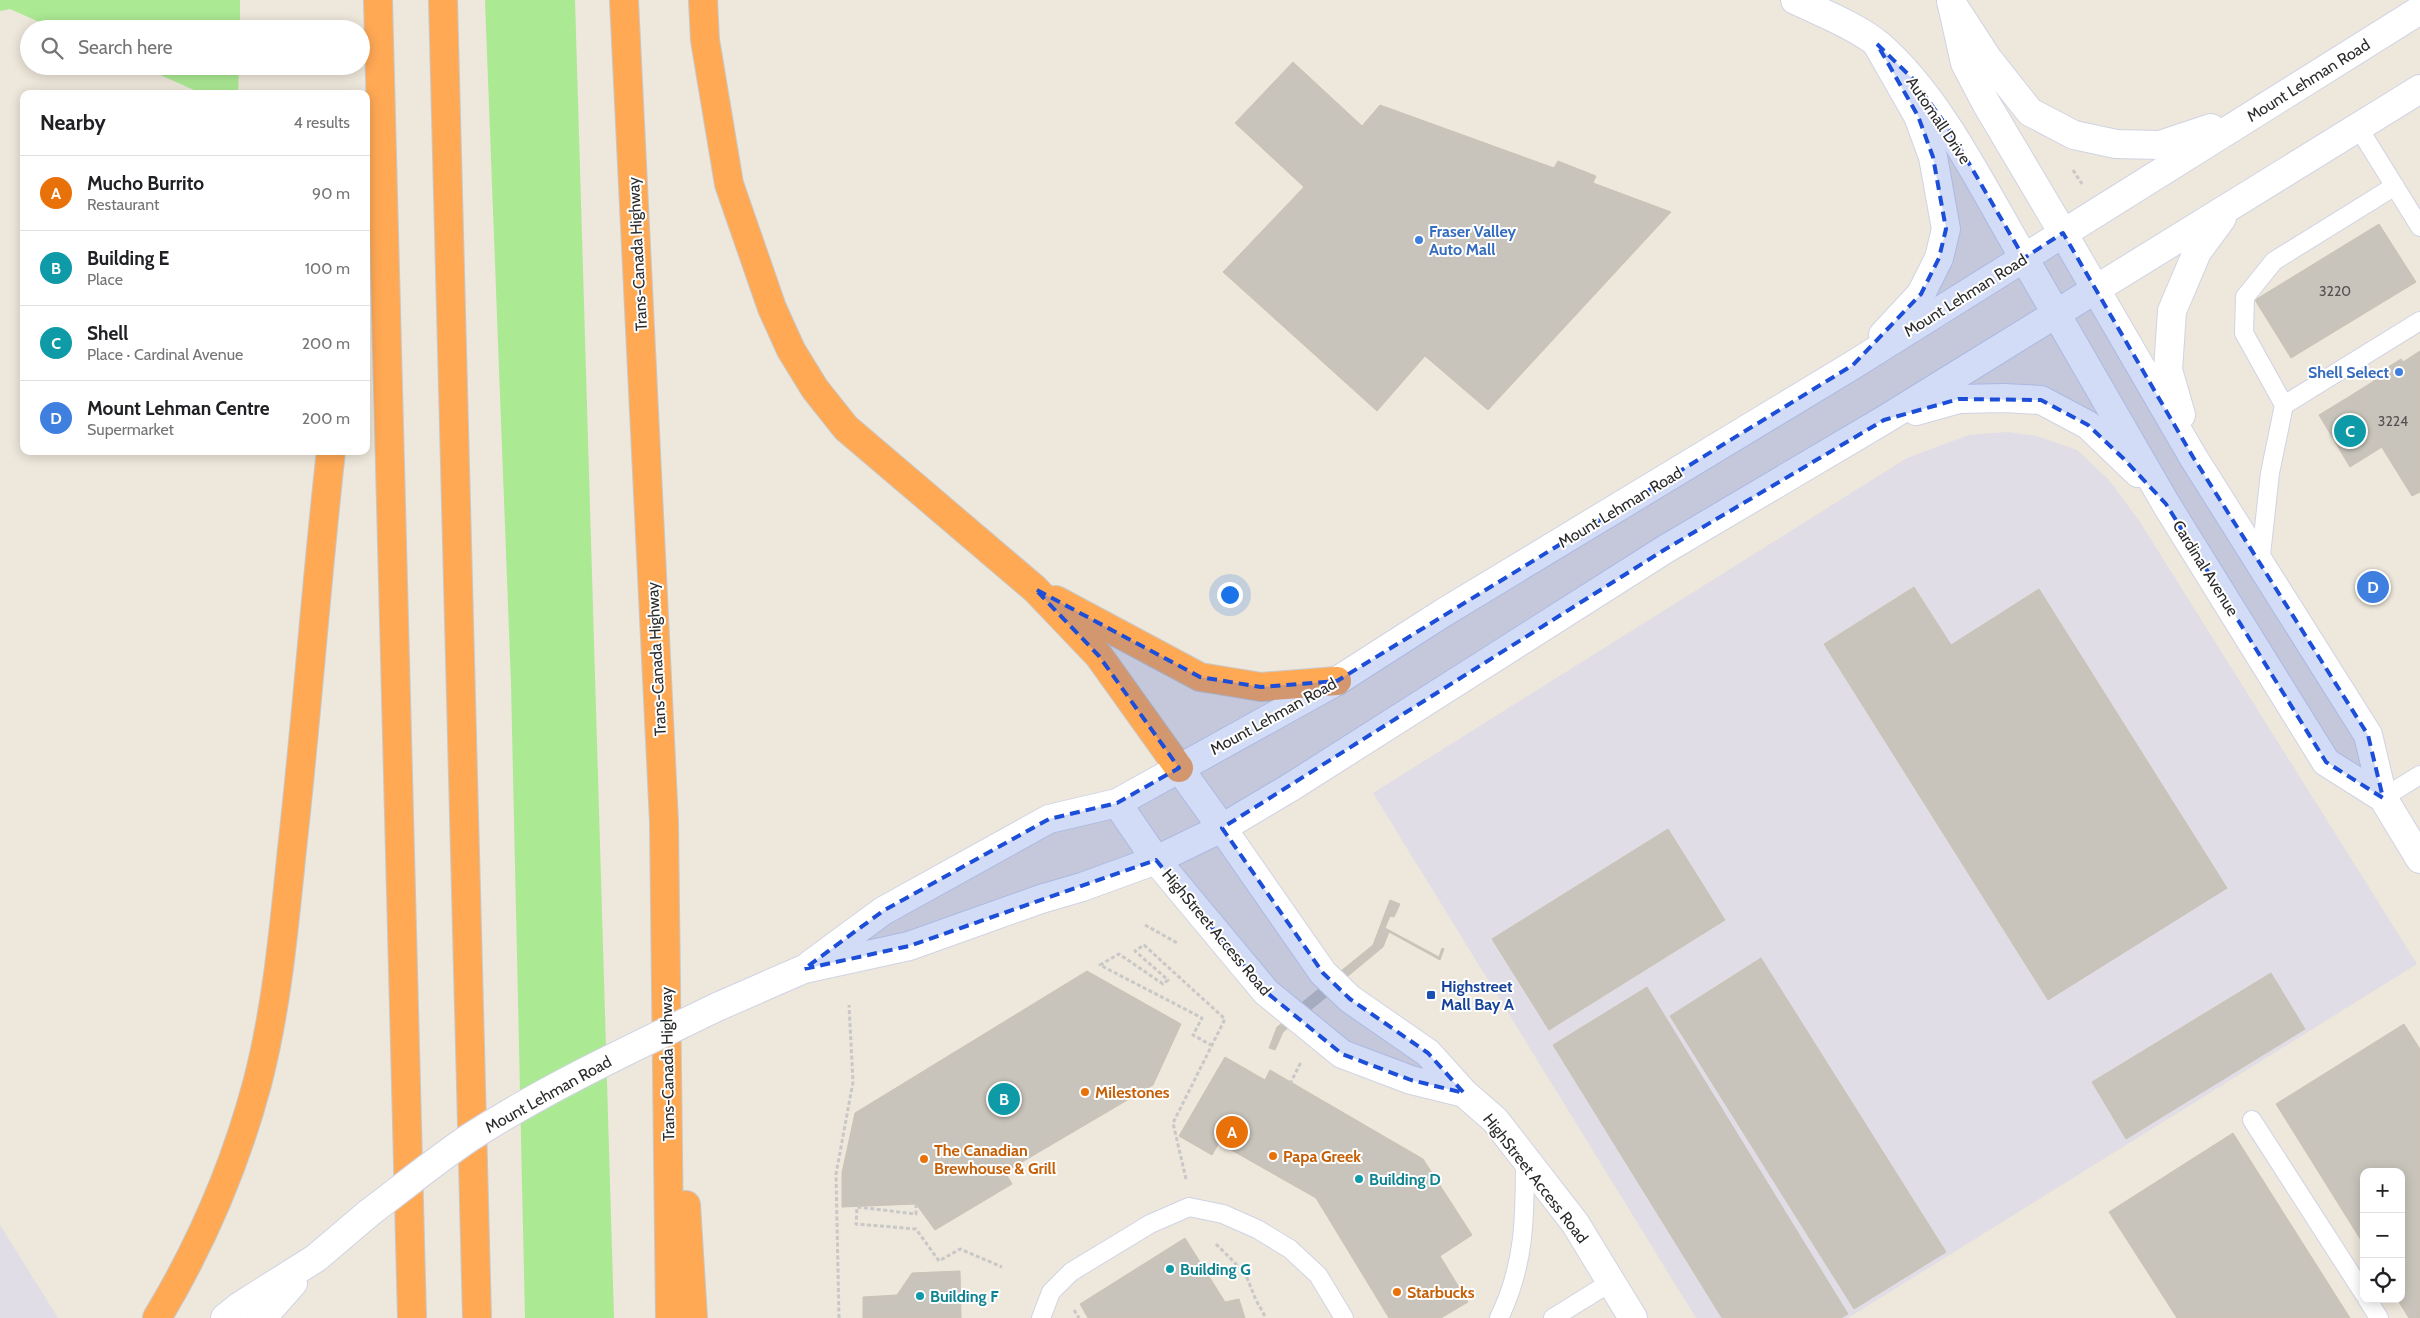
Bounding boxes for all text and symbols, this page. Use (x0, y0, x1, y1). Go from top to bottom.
search box (20, 20, 370, 75)
icon: search (38, 34, 66, 62)
street label: Mount Lehman Road (2243, 35, 2373, 126)
text: Search here (78, 36, 172, 59)
street label: Automall Drive (1902, 73, 1975, 167)
text: Nearby (40, 110, 106, 135)
text: 4 results (293, 113, 350, 132)
text: Mucho Burrito (87, 172, 204, 195)
street label: Trans-Canada Highway (624, 176, 651, 332)
text: A (51, 184, 61, 203)
text: 90 m (312, 184, 350, 203)
text: Restaurant (87, 195, 159, 214)
place label: Fraser Valley Auto Mall (1429, 222, 1517, 259)
marker: Fraser Valley Auto Mall (1413, 234, 1425, 246)
text: Building E (87, 247, 169, 270)
street label: Mount Lehman Road (1900, 250, 2030, 341)
text: B (51, 259, 61, 278)
text: 100 m (305, 259, 350, 278)
text: Place (87, 270, 123, 289)
house number: 3220 (2319, 282, 2351, 300)
text: Shell (87, 322, 128, 345)
text: C (51, 334, 61, 353)
text: 200 m (302, 334, 350, 353)
text: Place · Cardinal Avenue (87, 345, 243, 364)
place label: Shell Select (2308, 363, 2389, 382)
marker: Shell Select (2393, 366, 2405, 378)
text: Mount Lehman Centre (87, 397, 269, 420)
text: D (50, 409, 62, 428)
text: 200 m (302, 409, 350, 428)
pin: C (2334, 412, 2366, 450)
house number: 3224 (2378, 412, 2408, 430)
text: Supermarket (87, 420, 174, 439)
street label: Mount Lehman Road (1555, 463, 1686, 552)
street label: Cardinal Avenue (2169, 517, 2243, 620)
pin: D (2357, 568, 2389, 606)
street label: Trans-Canada Highway (643, 581, 670, 737)
your location (1217, 582, 1243, 608)
street label: Mount Lehman Road (1207, 674, 1340, 759)
street label: HighStreet Access Road (1158, 865, 1275, 999)
place label: Highstreet Mall Bay A (1441, 977, 1514, 1014)
street label: Trans-Canada Highway (657, 987, 678, 1141)
marker: Highstreet Mall Bay A (1425, 989, 1437, 1001)
street label: Mount Lehman Road (482, 1052, 615, 1137)
pin: B (988, 1080, 1020, 1118)
place label: Milestones (1095, 1083, 1170, 1102)
marker: Milestones (1079, 1086, 1091, 1098)
street label: HighStreet Access Road (1479, 1110, 1592, 1247)
pin: A (1216, 1113, 1248, 1151)
place label: The Canadian Brewhouse & Grill (934, 1141, 1056, 1178)
place label: Papa Greek (1283, 1147, 1361, 1166)
marker: Papa Greek (1267, 1150, 1279, 1162)
marker: The Canadian Brewhouse & Grill (918, 1153, 930, 1165)
map controls (2360, 1168, 2405, 1303)
button: + (2360, 1168, 2405, 1213)
place label: Building D (1369, 1170, 1441, 1189)
marker: Building D (1353, 1173, 1365, 1185)
button: − (2360, 1213, 2405, 1258)
button: locate (2360, 1258, 2405, 1303)
place label: Building G (1180, 1260, 1251, 1279)
marker: Building G (1164, 1263, 1176, 1275)
place label: Starbucks (1407, 1283, 1475, 1302)
marker: Starbucks (1391, 1286, 1403, 1298)
place label: Building F (930, 1287, 999, 1306)
marker: Building F (914, 1290, 926, 1302)

